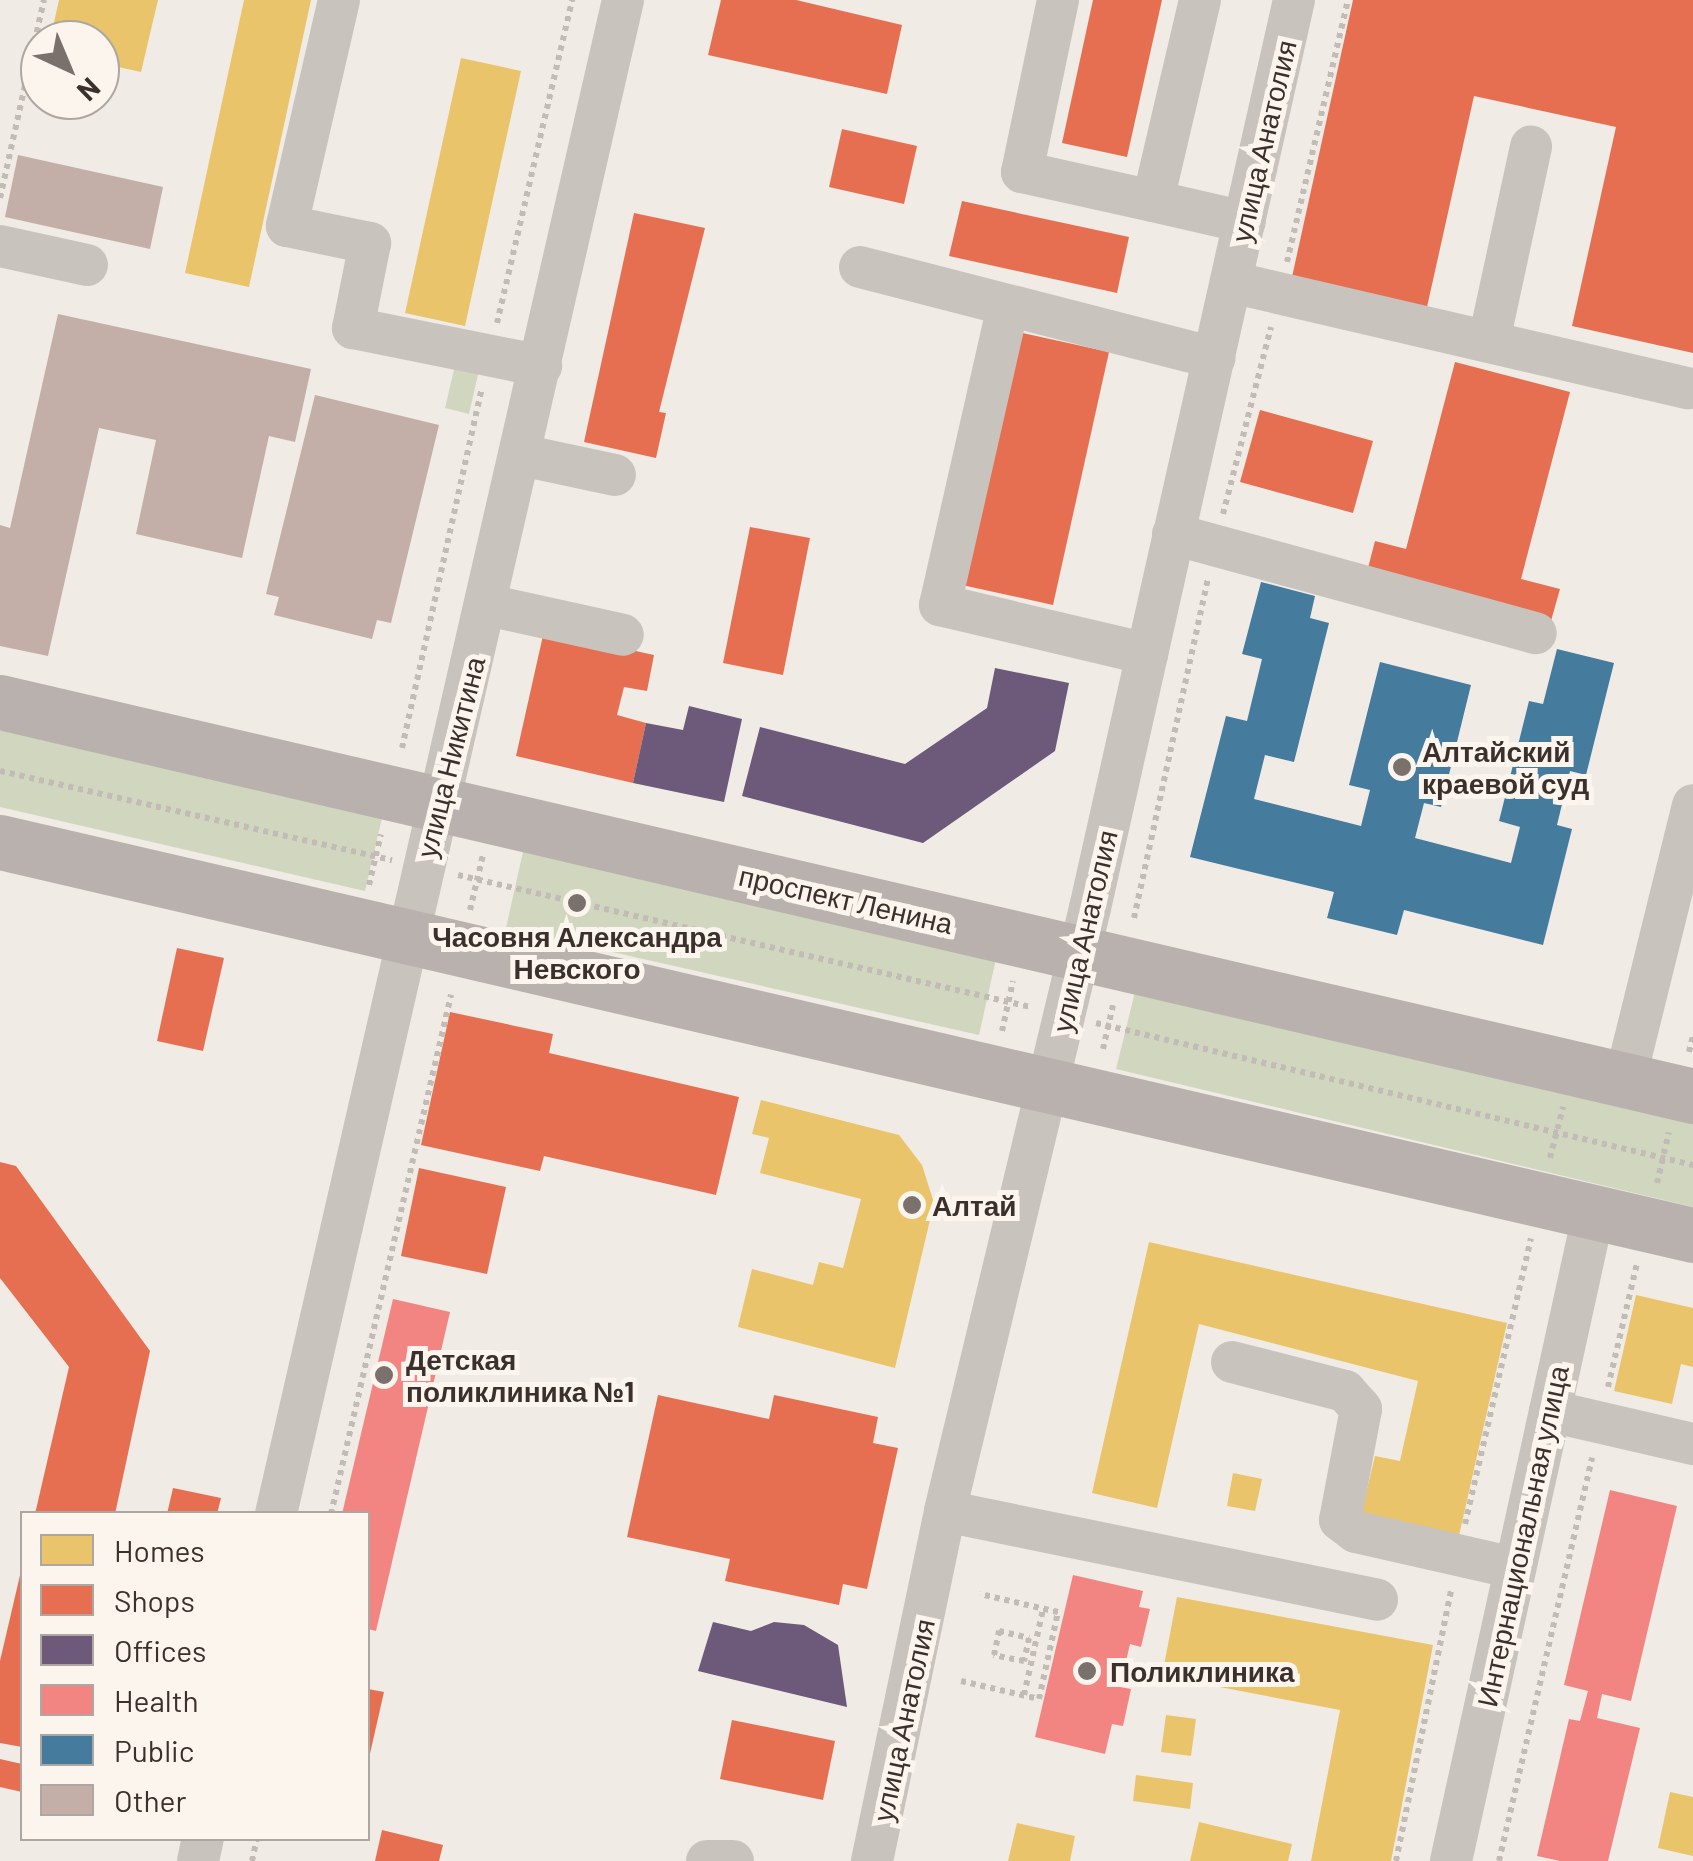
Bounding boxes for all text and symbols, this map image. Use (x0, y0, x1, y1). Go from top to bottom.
north arrow (20, 20, 120, 120)
street label: улица Анатолия (1223, 37, 1303, 245)
text: N (71, 71, 108, 109)
street label: улица Никитина (409, 653, 491, 861)
place label: Алтайский краевой суд (1422, 734, 1589, 800)
marker: Алтайский краевой суд (1391, 756, 1413, 778)
street label: улица Анатолия (1044, 827, 1124, 1035)
street label: проспект Ленина (736, 858, 956, 940)
marker: Часовня Александра Невского (566, 892, 588, 914)
place label: Часовня Александра Невского (432, 919, 722, 985)
place label: Алтай (932, 1188, 1017, 1222)
marker: Алтай (901, 1194, 923, 1216)
place label: Детская поликлиника №1 (406, 1342, 634, 1408)
marker: Детская поликлиника №1 (371, 1362, 397, 1388)
street label: Интернациональная улица (1469, 1362, 1575, 1710)
legend (20, 1511, 370, 1841)
text: Homes (114, 1532, 205, 1568)
text: Shops (114, 1582, 195, 1618)
street label: улица Анатолия (865, 1616, 941, 1824)
text: Offices (114, 1632, 207, 1668)
place label: Поликлиника (1110, 1654, 1295, 1688)
marker: Поликлиника (1074, 1658, 1100, 1684)
text: Health (114, 1682, 199, 1718)
text: Public (114, 1732, 194, 1768)
text: Other (114, 1782, 186, 1818)

